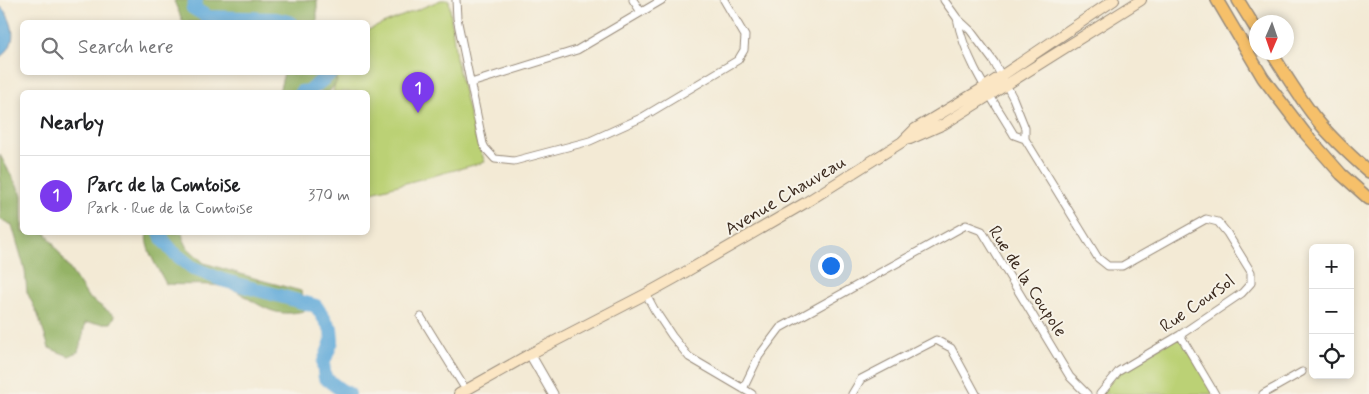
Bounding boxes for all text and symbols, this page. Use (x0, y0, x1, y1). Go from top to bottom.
north arrow (1249, 15, 1294, 60)
search box (20, 20, 370, 75)
icon: search (38, 34, 66, 62)
text: Search here (78, 35, 174, 60)
pin: 1 (402, 72, 434, 113)
text: Nearby (40, 109, 104, 137)
street label: Avenue Chauveau (721, 150, 851, 241)
text: Parc de la Comtoise (87, 173, 240, 198)
text: 1 (52, 185, 60, 206)
text: 370 m (308, 185, 350, 206)
text: Park · Rue de la Comtoise (87, 198, 253, 219)
street label: Rue de la Coupole (982, 221, 1072, 342)
map controls (1309, 244, 1354, 379)
button: + (1309, 244, 1354, 289)
your location (818, 253, 844, 279)
street label: Rue Coursol (1155, 269, 1240, 338)
button: − (1309, 289, 1354, 334)
button: locate (1309, 334, 1354, 379)

